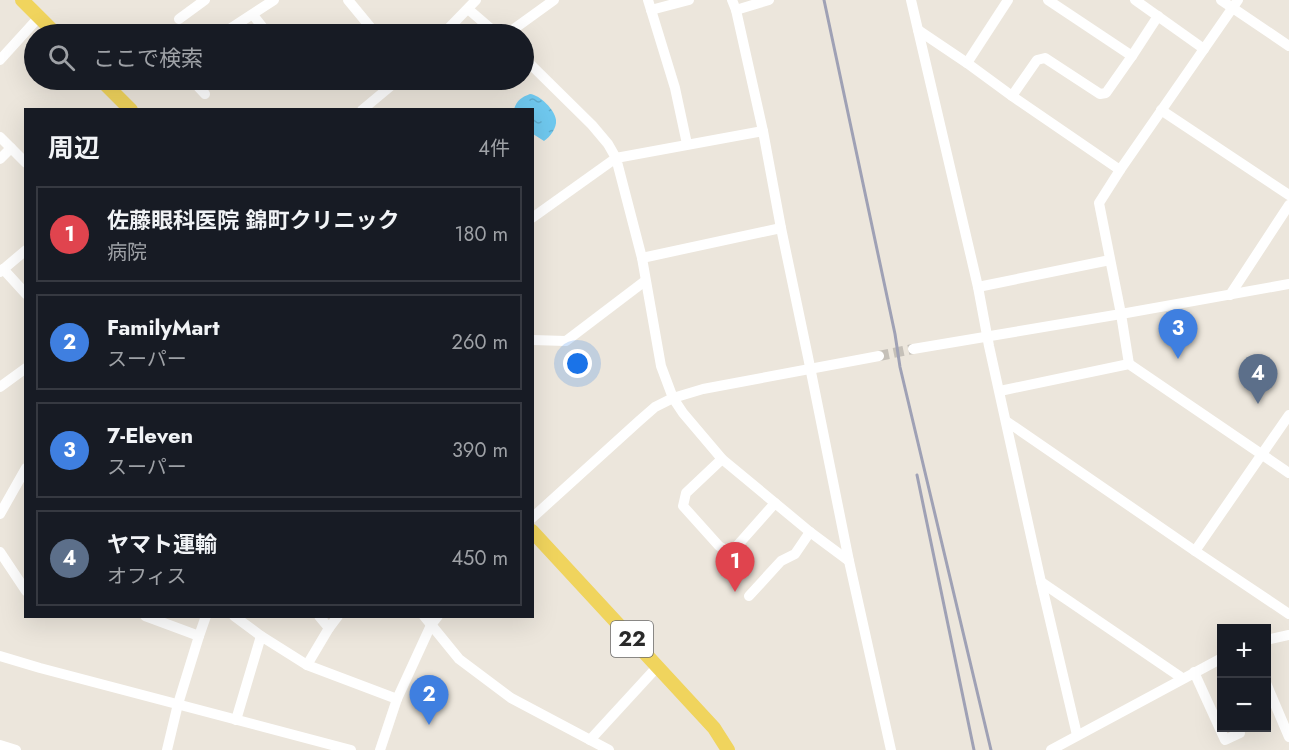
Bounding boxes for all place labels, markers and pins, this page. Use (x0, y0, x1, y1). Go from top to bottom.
pin: 3 (1158, 310, 1198, 359)
pin: 4 (1238, 354, 1278, 404)
pin: 1 (716, 542, 754, 592)
pin: 2 (410, 676, 448, 725)

